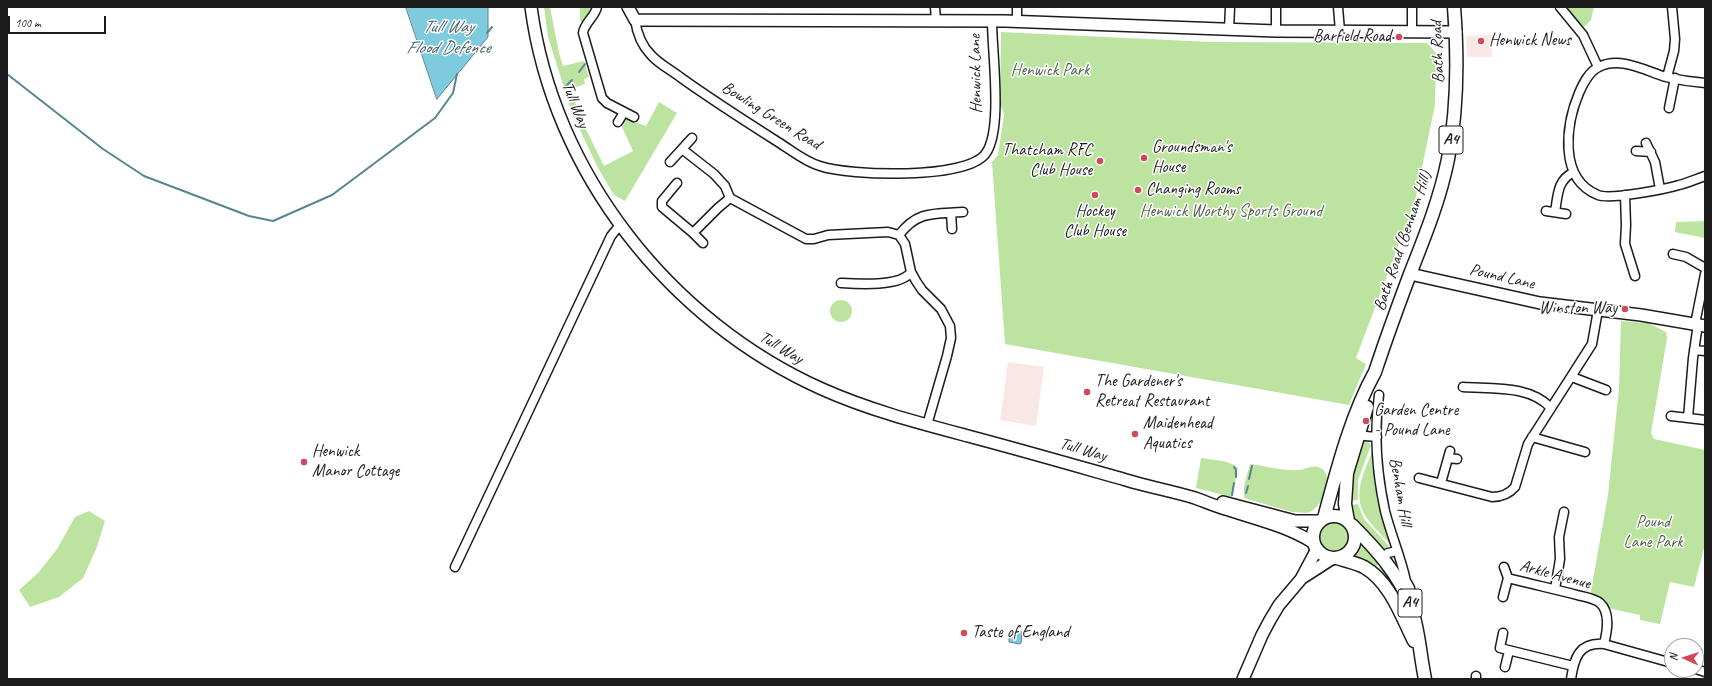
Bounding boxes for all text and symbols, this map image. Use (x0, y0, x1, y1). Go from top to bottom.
scale bar (10, 8, 108, 34)
text: 100 m (15, 15, 41, 31)
water label: Tull Way Flood Defence (406, 16, 490, 58)
street label: Bath Road (1427, 21, 1449, 83)
place label: Barfield Road (1313, 27, 1391, 47)
place label: Henwick News (1489, 31, 1571, 51)
marker: Barfield Road (1394, 32, 1404, 42)
street label: Henwick Lane (965, 34, 987, 114)
marker: Henwick News (1476, 36, 1486, 46)
park label: Henwick Park (1011, 61, 1089, 81)
street label: Bowling Green Road (718, 77, 824, 155)
street label: Tull Way (557, 79, 593, 131)
road number: A4 (1439, 126, 1463, 154)
place label: Groundsman's House (1152, 138, 1232, 178)
place label: Thatcham RFC Club House (1002, 141, 1092, 181)
marker: Groundsman's House (1139, 153, 1149, 163)
marker: Thatcham RFC Club House (1095, 156, 1105, 166)
street label: Bath Road (Benham Hill) (1370, 168, 1436, 314)
place label: Changing Rooms (1146, 180, 1240, 200)
marker: Changing Rooms (1133, 185, 1143, 195)
marker: Hockey Club House (1090, 190, 1100, 200)
place label: Hockey Club House (1064, 202, 1126, 242)
park label: Henwick Worthy Sports Ground (1140, 202, 1322, 222)
street label: Pound Lane (1468, 260, 1536, 294)
place label: Winston Way (1539, 299, 1617, 319)
marker: Winston Way (1620, 304, 1630, 314)
street label: Tull Way (755, 327, 807, 369)
place label: The Gardener's Retreat Restaurant (1095, 372, 1209, 412)
marker: The Gardener's Retreat Restaurant (1082, 387, 1092, 397)
place label: Garden Centre - Pound Lane (1374, 401, 1458, 441)
place label: Maidenhead Aquatics (1143, 414, 1212, 454)
marker: Garden Centre - Pound Lane (1361, 416, 1371, 426)
marker: Maidenhead Aquatics (1130, 429, 1140, 439)
street label: Tull Way (1057, 434, 1109, 466)
place label: Henwick Manor Cottage (312, 442, 399, 482)
street label: Benham Hill (1384, 456, 1416, 528)
marker: Henwick Manor Cottage (299, 457, 309, 467)
park label: Pound Lane Park (1624, 513, 1682, 553)
street label: Arkle Avenue (1517, 556, 1593, 594)
road number: A4 (1398, 589, 1422, 617)
place label: Taste of England (972, 623, 1069, 643)
marker: Taste of England (959, 628, 969, 638)
north arrow (1664, 638, 1704, 678)
text: N (1666, 654, 1680, 661)

